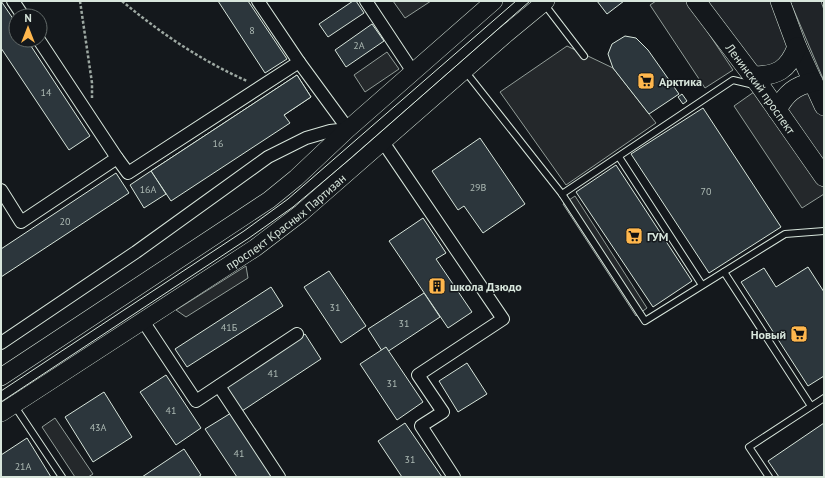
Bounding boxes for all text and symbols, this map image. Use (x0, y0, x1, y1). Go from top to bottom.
north arrow (8, 8, 48, 48)
text: N (24, 11, 32, 25)
house number: 8 (249, 24, 255, 37)
house number: 2А (353, 39, 365, 52)
street label: Ленинский проспект (722, 39, 799, 137)
supermarket icon: Арктика (636, 71, 656, 91)
place label: Арктика (659, 74, 702, 89)
house number: 14 (41, 86, 52, 99)
house number: 16 (213, 137, 223, 150)
street label: проспект Красных Партизан (222, 170, 349, 273)
house number: 29В (470, 181, 487, 194)
house number: 16А (140, 183, 157, 196)
house number: 70 (701, 185, 712, 198)
house number: 20 (60, 215, 71, 228)
supermarket icon: ГУМ (624, 226, 644, 246)
place label: ГУМ (647, 229, 668, 244)
building icon: школа Дзюдо (427, 276, 447, 296)
place label: школа Дзюдо (450, 279, 522, 294)
house number: 31 (330, 301, 340, 314)
house number: 31 (399, 317, 409, 330)
house number: 41Б (221, 321, 238, 334)
supermarket icon: Новый (789, 324, 809, 344)
place label: Новый (751, 327, 786, 342)
house number: 41 (268, 367, 278, 380)
house number: 31 (387, 377, 397, 390)
house number: 41 (166, 404, 176, 417)
house number: 43А (90, 421, 107, 434)
house number: 41 (234, 447, 244, 460)
house number: 31 (405, 453, 415, 466)
house number: 21А (15, 460, 32, 473)

